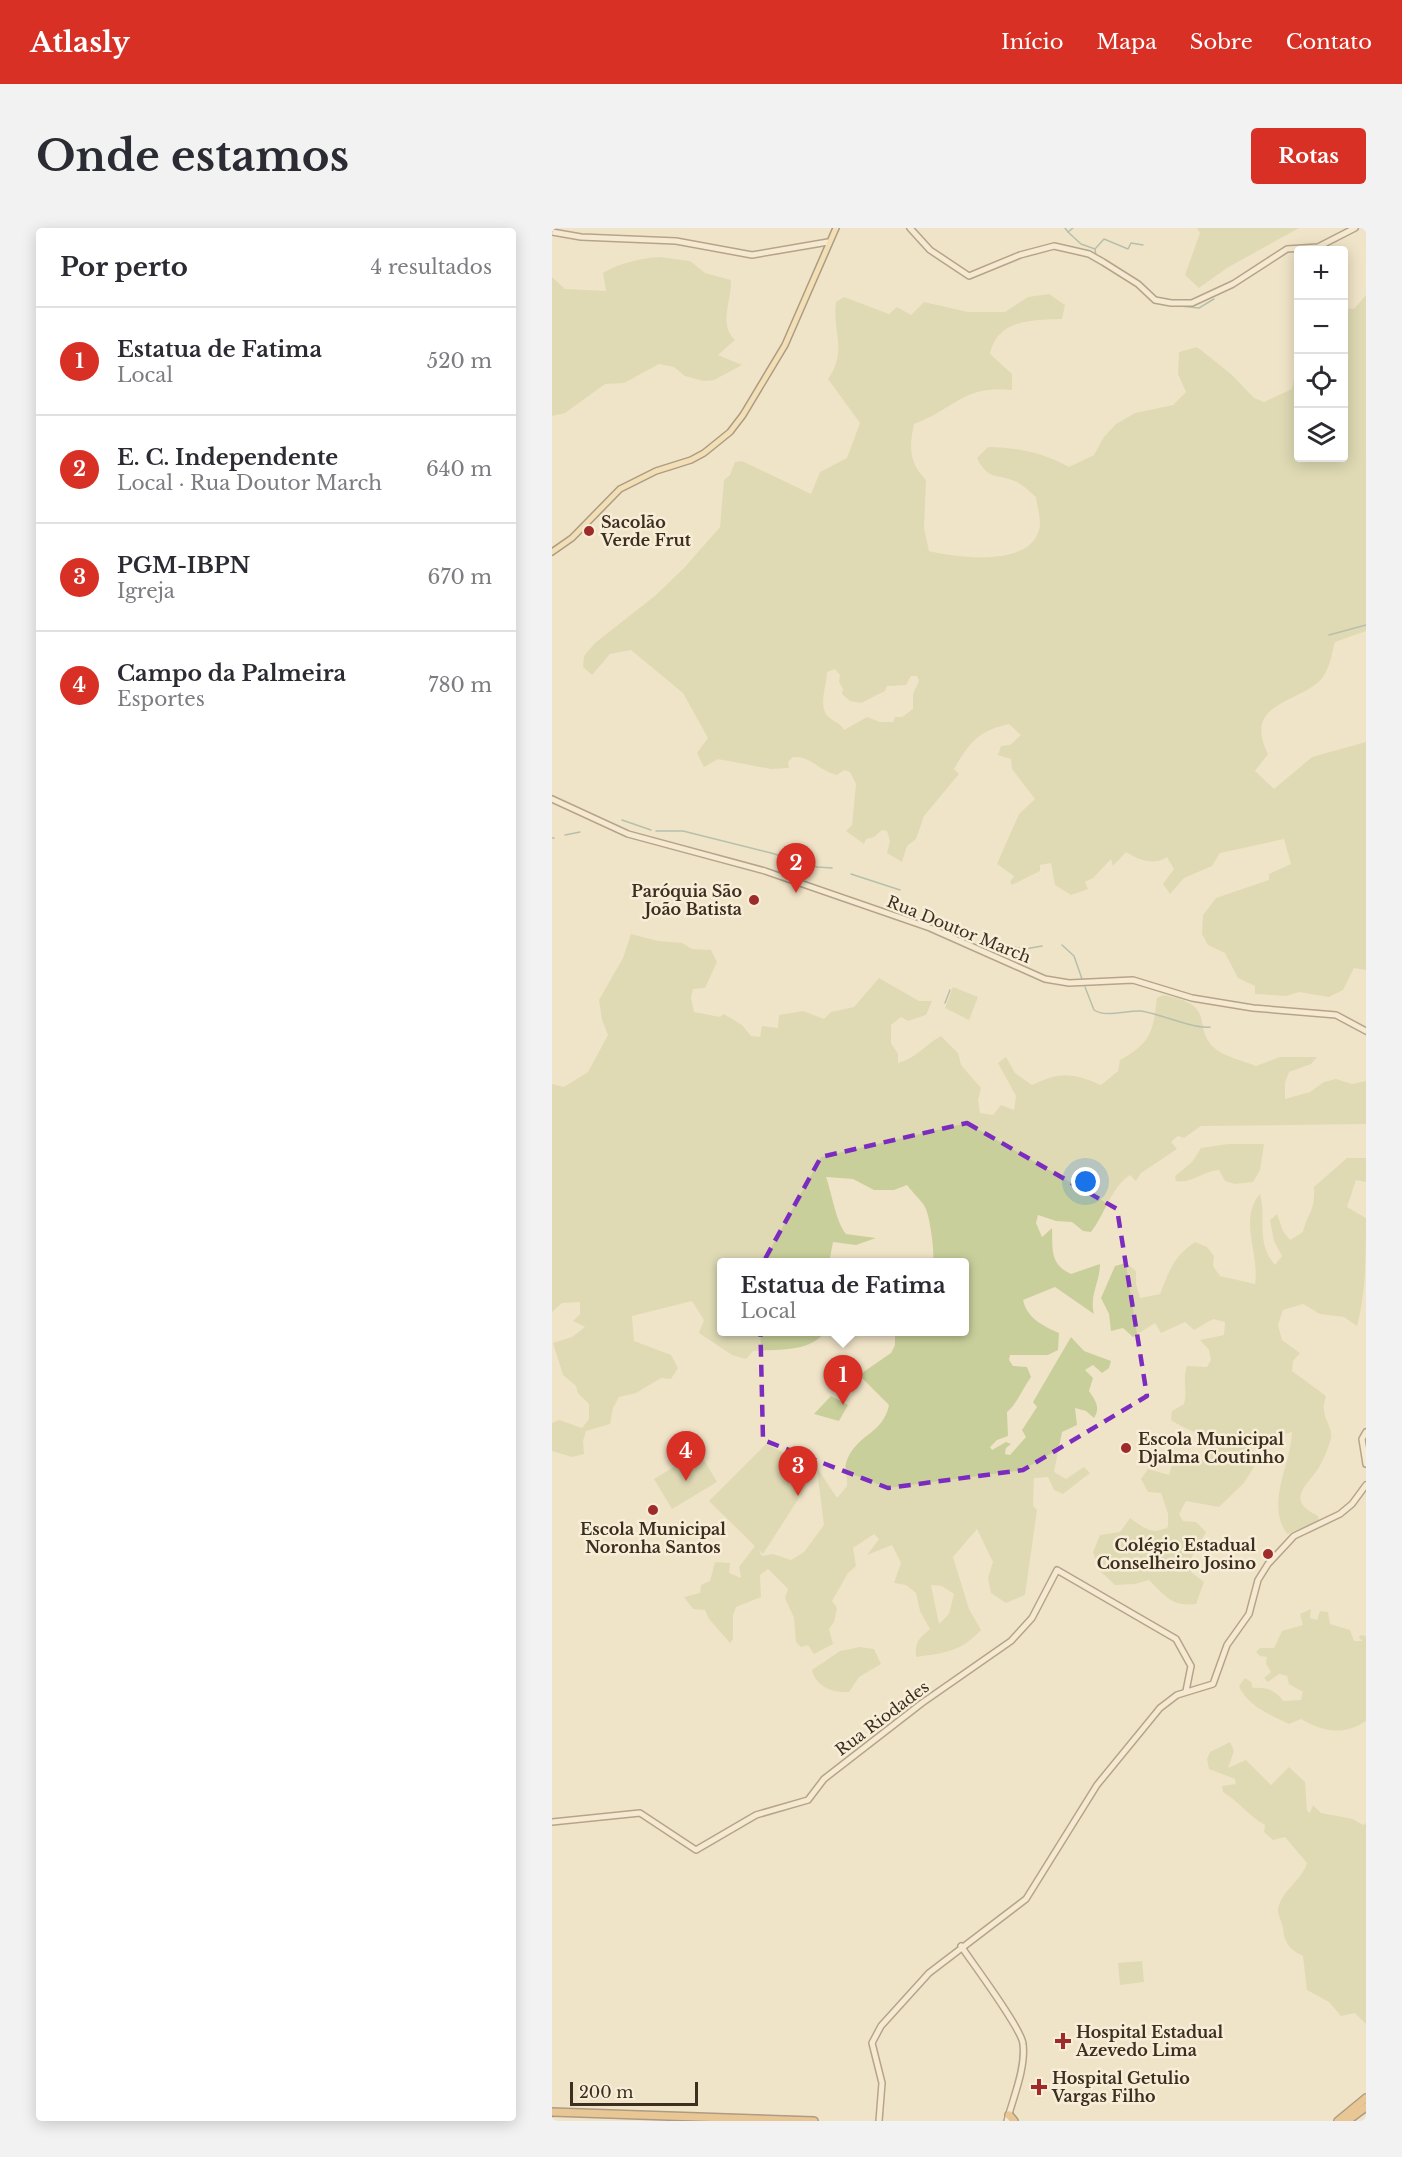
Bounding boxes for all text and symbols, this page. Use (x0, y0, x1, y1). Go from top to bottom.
text: Atlasly (30, 25, 130, 60)
text: Início (1001, 29, 1063, 55)
text: Mapa (1096, 29, 1157, 55)
text: Sobre (1190, 29, 1253, 55)
text: Contato (1286, 29, 1372, 55)
button: Rotas (1251, 128, 1366, 184)
text: Onde estamos (36, 130, 349, 182)
map controls (1294, 246, 1348, 462)
button: + (1294, 246, 1348, 300)
text: Por perto (60, 251, 188, 283)
text: 4 resultados (371, 255, 492, 279)
button: − (1294, 300, 1348, 354)
text: Estatua de Fatima (117, 336, 322, 363)
text: 1 (75, 349, 84, 373)
text: 520 m (427, 349, 492, 373)
button: locate (1294, 354, 1348, 408)
text: Local (117, 363, 173, 387)
button: layers (1294, 408, 1348, 462)
text: E. C. Independente (117, 444, 338, 471)
text: 2 (73, 457, 86, 481)
text: 640 m (426, 457, 492, 481)
text: Local · Rua Doutor March (117, 471, 382, 495)
place label: Sacolão Verde Frut (600, 512, 692, 550)
marker: Sacolão Verde Frut (582, 524, 596, 538)
text: PGM-IBPN (117, 552, 250, 579)
text: 3 (73, 565, 86, 589)
text: 670 m (428, 565, 492, 589)
text: Igreja (117, 579, 175, 603)
text: Campo da Palmeira (117, 660, 346, 687)
text: 4 (73, 673, 86, 697)
text: 780 m (428, 673, 492, 697)
text: Esportes (117, 687, 205, 711)
pin: 2 (776, 844, 816, 893)
place label: Paróquia São João Batista (631, 881, 742, 919)
street label: Rua Doutor March (884, 891, 1034, 967)
marker: Paróquia São João Batista (747, 893, 761, 907)
your location (1071, 1167, 1100, 1196)
popup (717, 1258, 969, 1336)
text: Estatua de Fatima (740, 1272, 946, 1299)
text: Local (740, 1299, 796, 1323)
pin: 1 (824, 1356, 862, 1405)
place label: Escola Municipal Djalma Coutinho (1138, 1429, 1285, 1467)
pin: 4 (666, 1432, 706, 1481)
marker: Escola Municipal Djalma Coutinho (1119, 1441, 1133, 1455)
pin: 3 (778, 1446, 818, 1496)
marker: Escola Municipal Noronha Santos (646, 1503, 660, 1517)
place label: Escola Municipal Noronha Santos (580, 1519, 726, 1557)
place label: Colégio Estadual Conselheiro Josino (1097, 1535, 1256, 1573)
marker: Colégio Estadual Conselheiro Josino (1261, 1547, 1275, 1561)
street label: Rua Riodades (831, 1676, 933, 1760)
place label: Hospital Estadual Azevedo Lima (1075, 2022, 1224, 2060)
marker: Hospital Estadual Azevedo Lima (1054, 2032, 1072, 2050)
place label: Hospital Getulio Vargas Filho (1051, 2068, 1190, 2106)
marker: Hospital Getulio Vargas Filho (1030, 2078, 1048, 2096)
scale bar (570, 2079, 698, 2106)
text: 200 m (579, 2082, 633, 2102)

